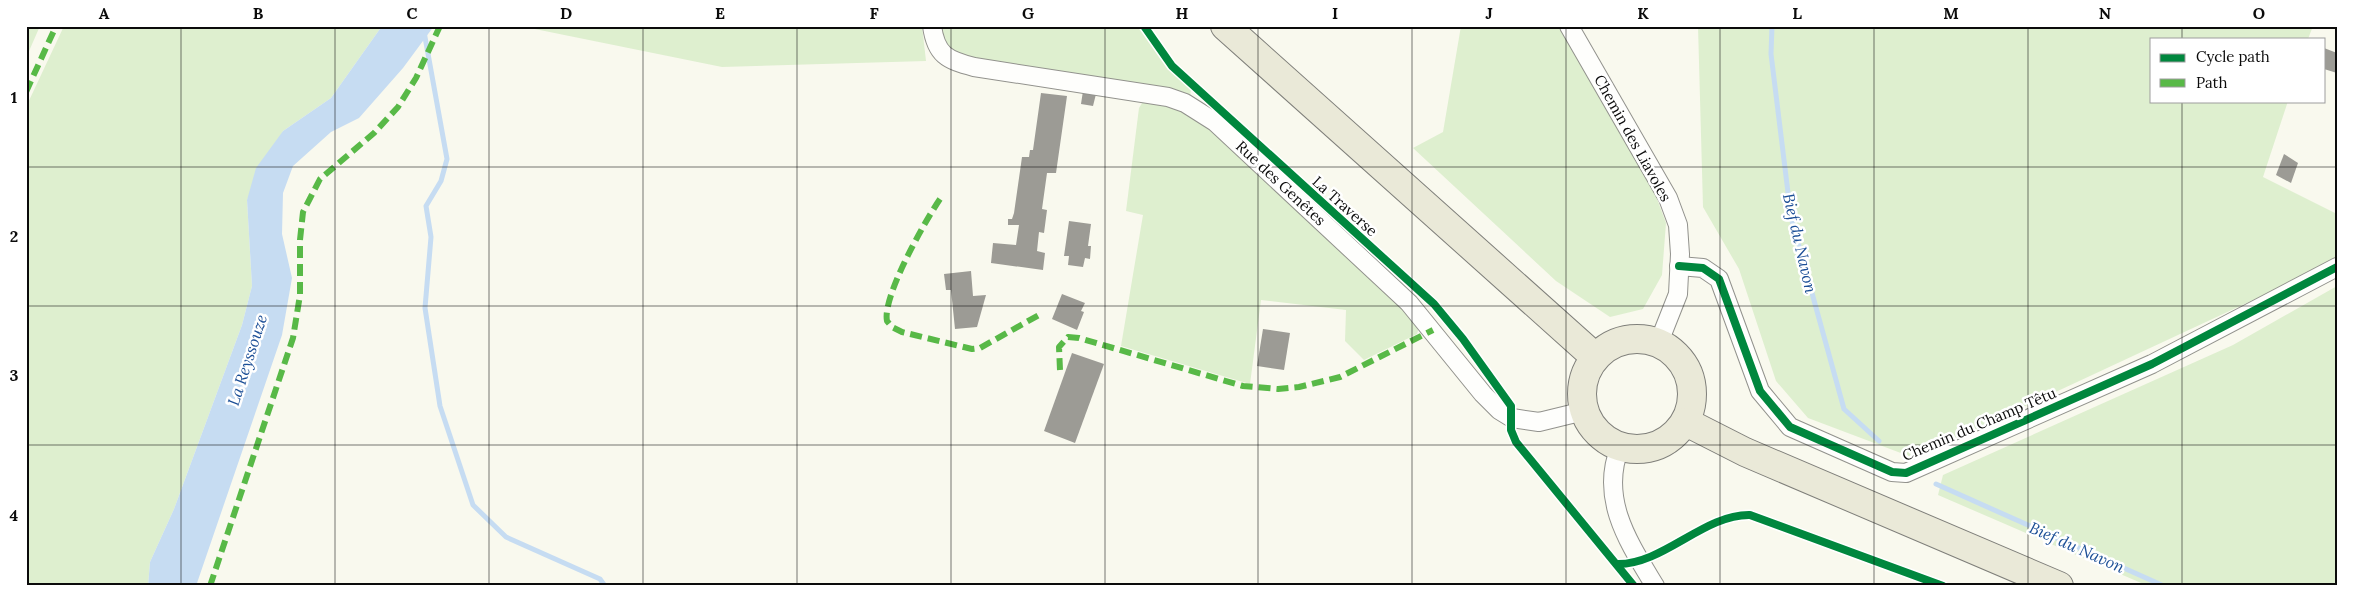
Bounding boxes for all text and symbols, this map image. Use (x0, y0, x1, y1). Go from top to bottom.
text: A (99, 3, 110, 23)
text: B (253, 3, 264, 23)
text: C (406, 3, 418, 23)
text: D (560, 3, 572, 23)
text: E (715, 3, 725, 23)
text: F (869, 3, 879, 23)
text: G (1022, 3, 1034, 23)
text: H (1176, 3, 1189, 23)
text: I (1332, 3, 1338, 23)
text: J (1485, 3, 1493, 23)
text: K (1637, 3, 1649, 23)
text: L (1792, 3, 1802, 23)
text: M (1943, 3, 1959, 23)
text: N (2099, 3, 2111, 23)
text: O (2253, 3, 2265, 23)
legend (2150, 38, 2326, 102)
text: Cycle path (2196, 47, 2270, 66)
street label: Chemin des Liavoles (1590, 71, 1676, 205)
text: Path (2196, 73, 2227, 92)
text: 1 (11, 87, 17, 107)
street label: Rue des Genêtes (1232, 136, 1330, 230)
street label: La Traverse (1308, 172, 1382, 240)
water label: Bief du Navon (1779, 191, 1821, 295)
text: 2 (10, 226, 18, 246)
water label: La Reyssouze (223, 312, 271, 408)
text: 3 (10, 365, 19, 385)
street label: Chemin du Champ Têtu (1899, 383, 2059, 465)
text: 4 (10, 505, 19, 525)
water label: Bief du Navon (2026, 517, 2128, 577)

